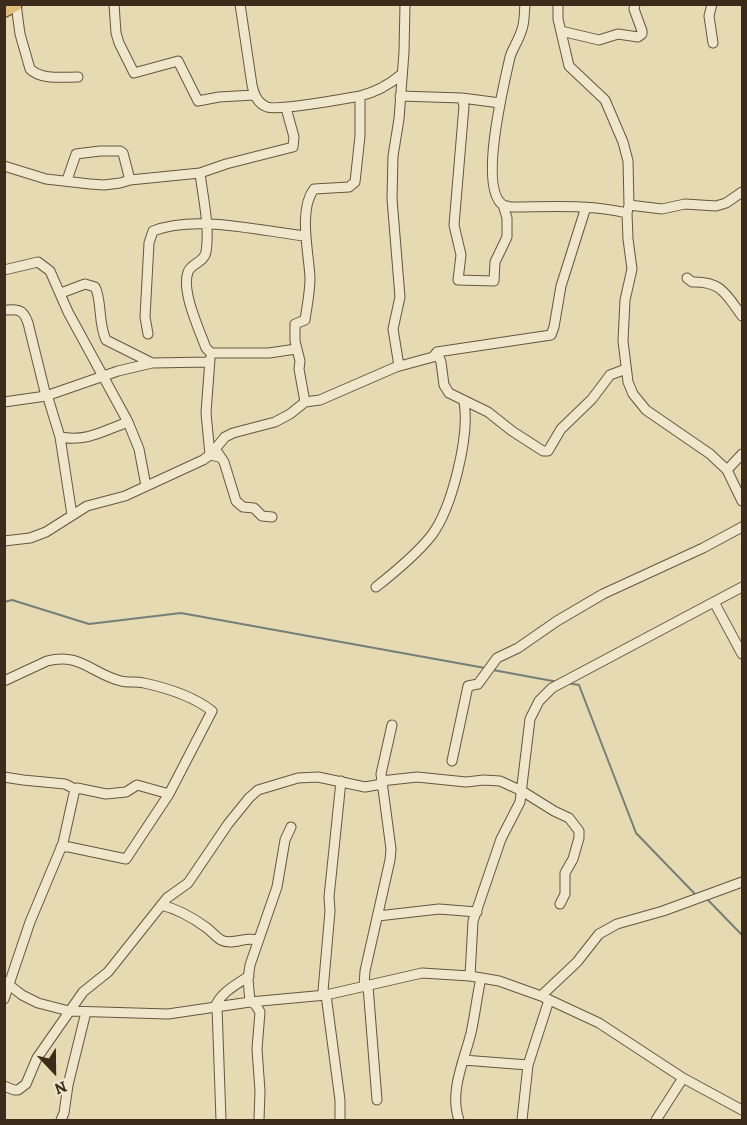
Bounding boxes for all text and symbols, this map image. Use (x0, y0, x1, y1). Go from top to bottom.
north arrow (24, 1041, 84, 1101)
text: N (51, 1075, 70, 1100)

